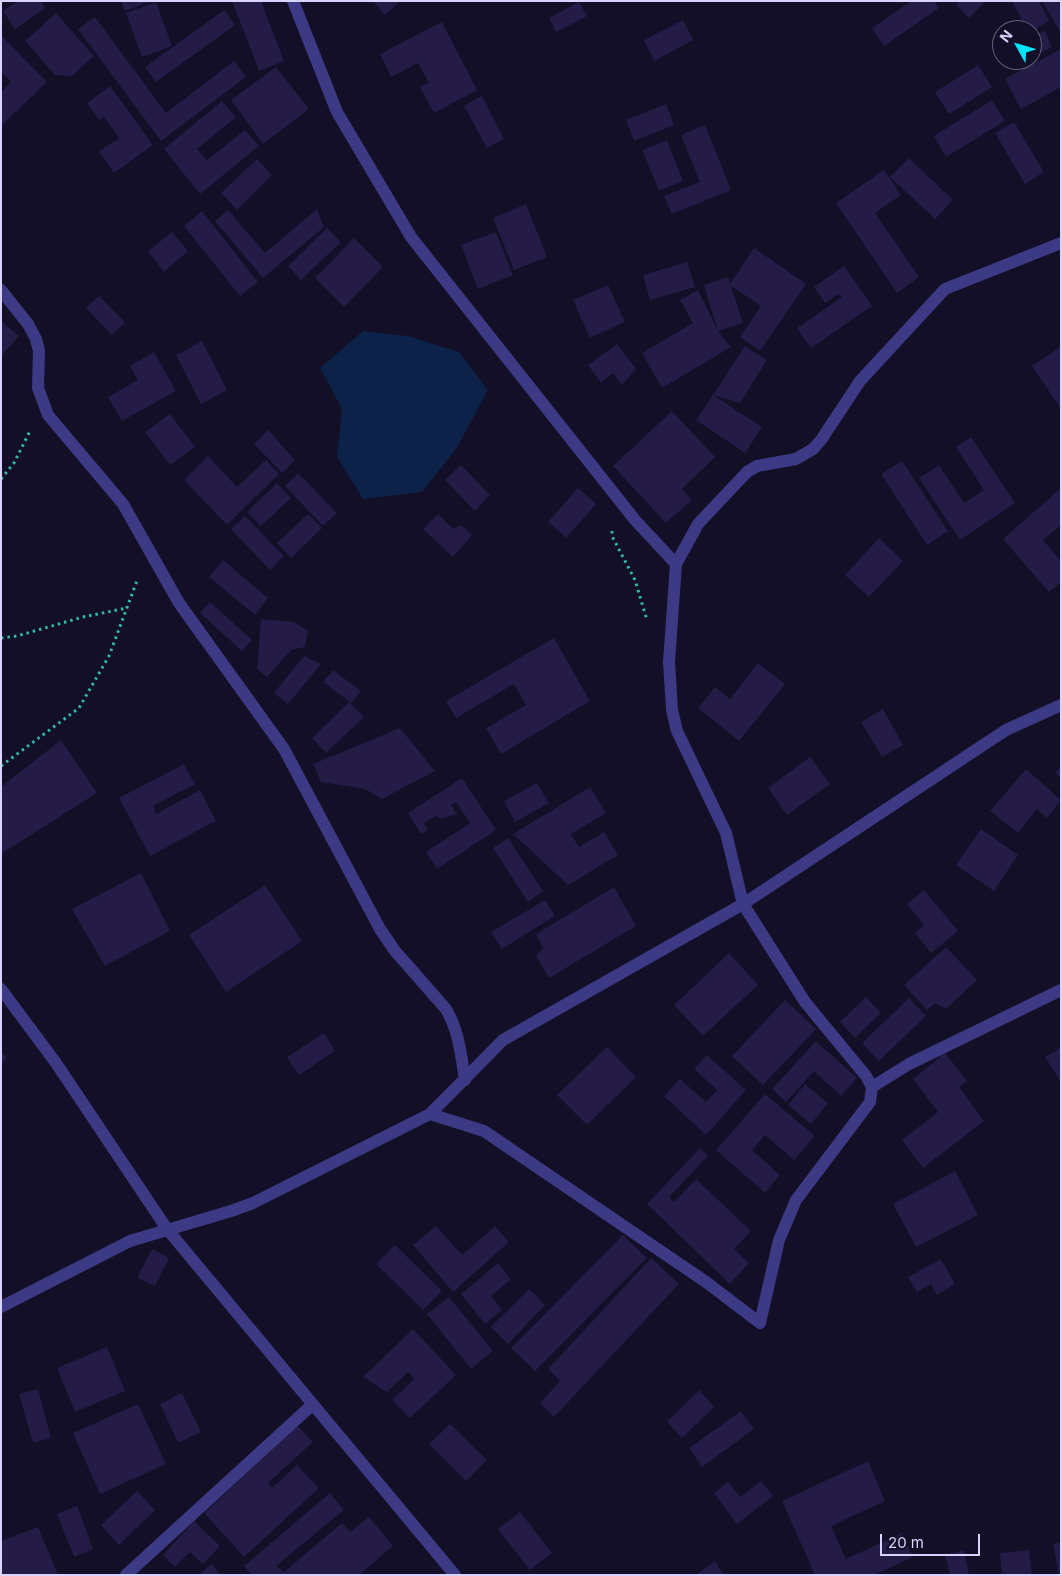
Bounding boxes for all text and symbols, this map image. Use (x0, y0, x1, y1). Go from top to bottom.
north arrow (992, 20, 1042, 70)
text: N (996, 26, 1016, 45)
scale bar (882, 1524, 982, 1556)
text: 20 m (888, 1533, 924, 1552)

